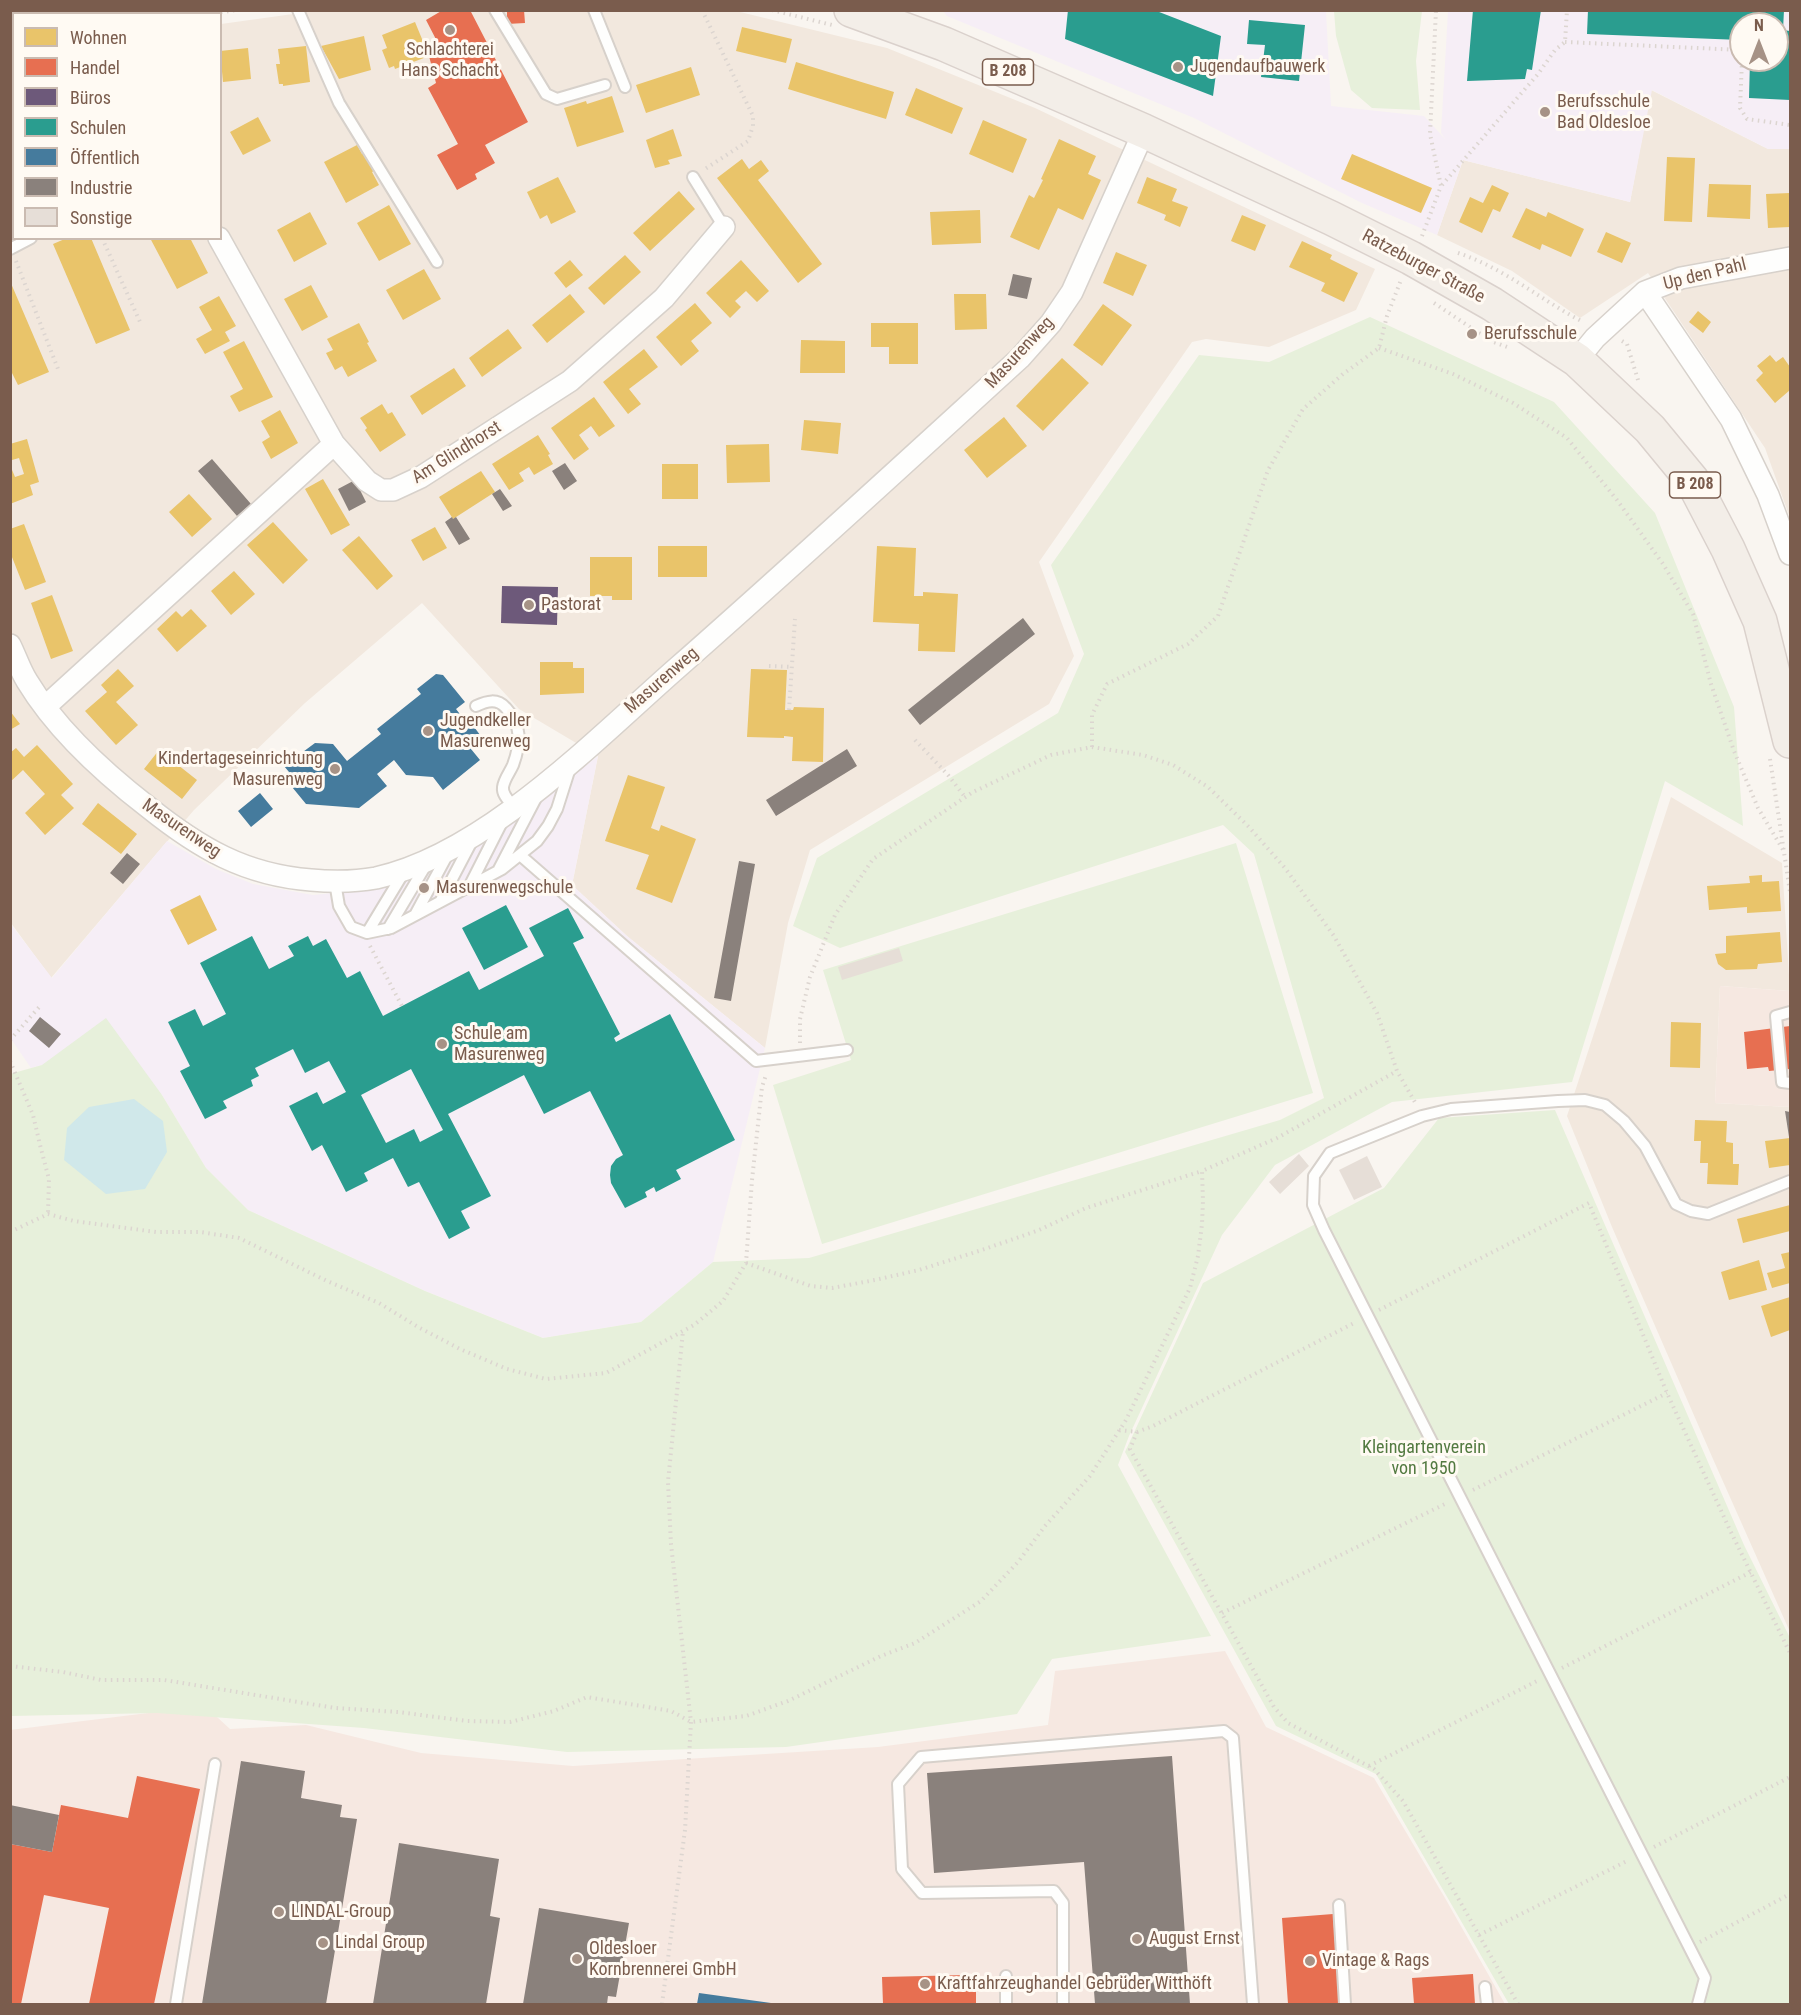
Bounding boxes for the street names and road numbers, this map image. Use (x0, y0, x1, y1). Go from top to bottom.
road number: B 208 (982, 59, 1034, 85)
street label: Ratzeburger Straße (1358, 226, 1488, 308)
street label: Up den Pahl (1661, 254, 1749, 296)
street label: Masurenweg (981, 312, 1059, 394)
street label: Am Glindhorst (408, 417, 506, 489)
road number: B 208 (1670, 472, 1720, 498)
street label: Masurenweg (621, 643, 703, 719)
street label: Masurenweg (137, 795, 225, 863)

